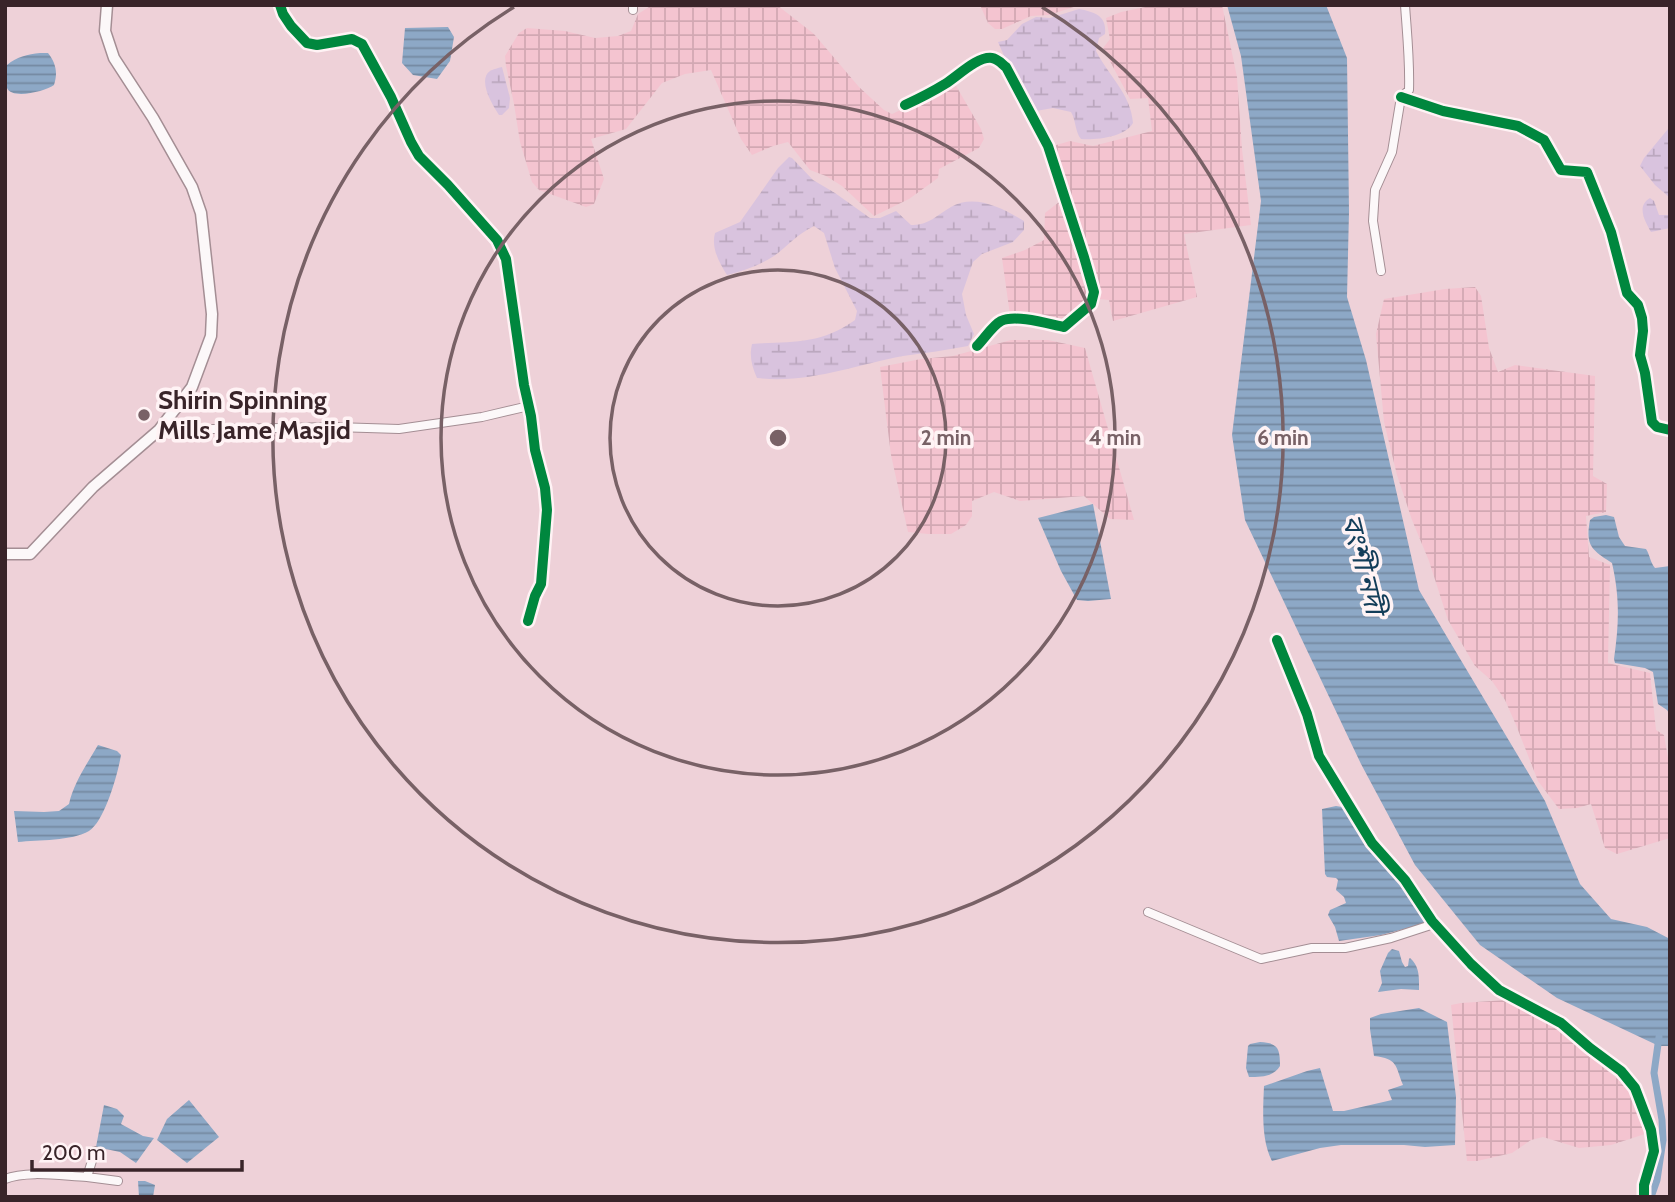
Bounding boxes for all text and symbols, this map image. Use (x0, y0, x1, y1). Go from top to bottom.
place label: Shirin Spinning Mills Jame Masjid (158, 384, 351, 446)
marker: Shirin Spinning Mills Jame Masjid (136, 407, 152, 423)
text: 2 min (921, 425, 971, 450)
text: 4 min (1089, 425, 1141, 450)
text: 6 min (1257, 425, 1309, 450)
centre of rings (766, 426, 790, 450)
water label: বংশী নদী (1335, 511, 1394, 622)
scale bar (32, 1128, 242, 1172)
text: 200 m (42, 1140, 105, 1165)

